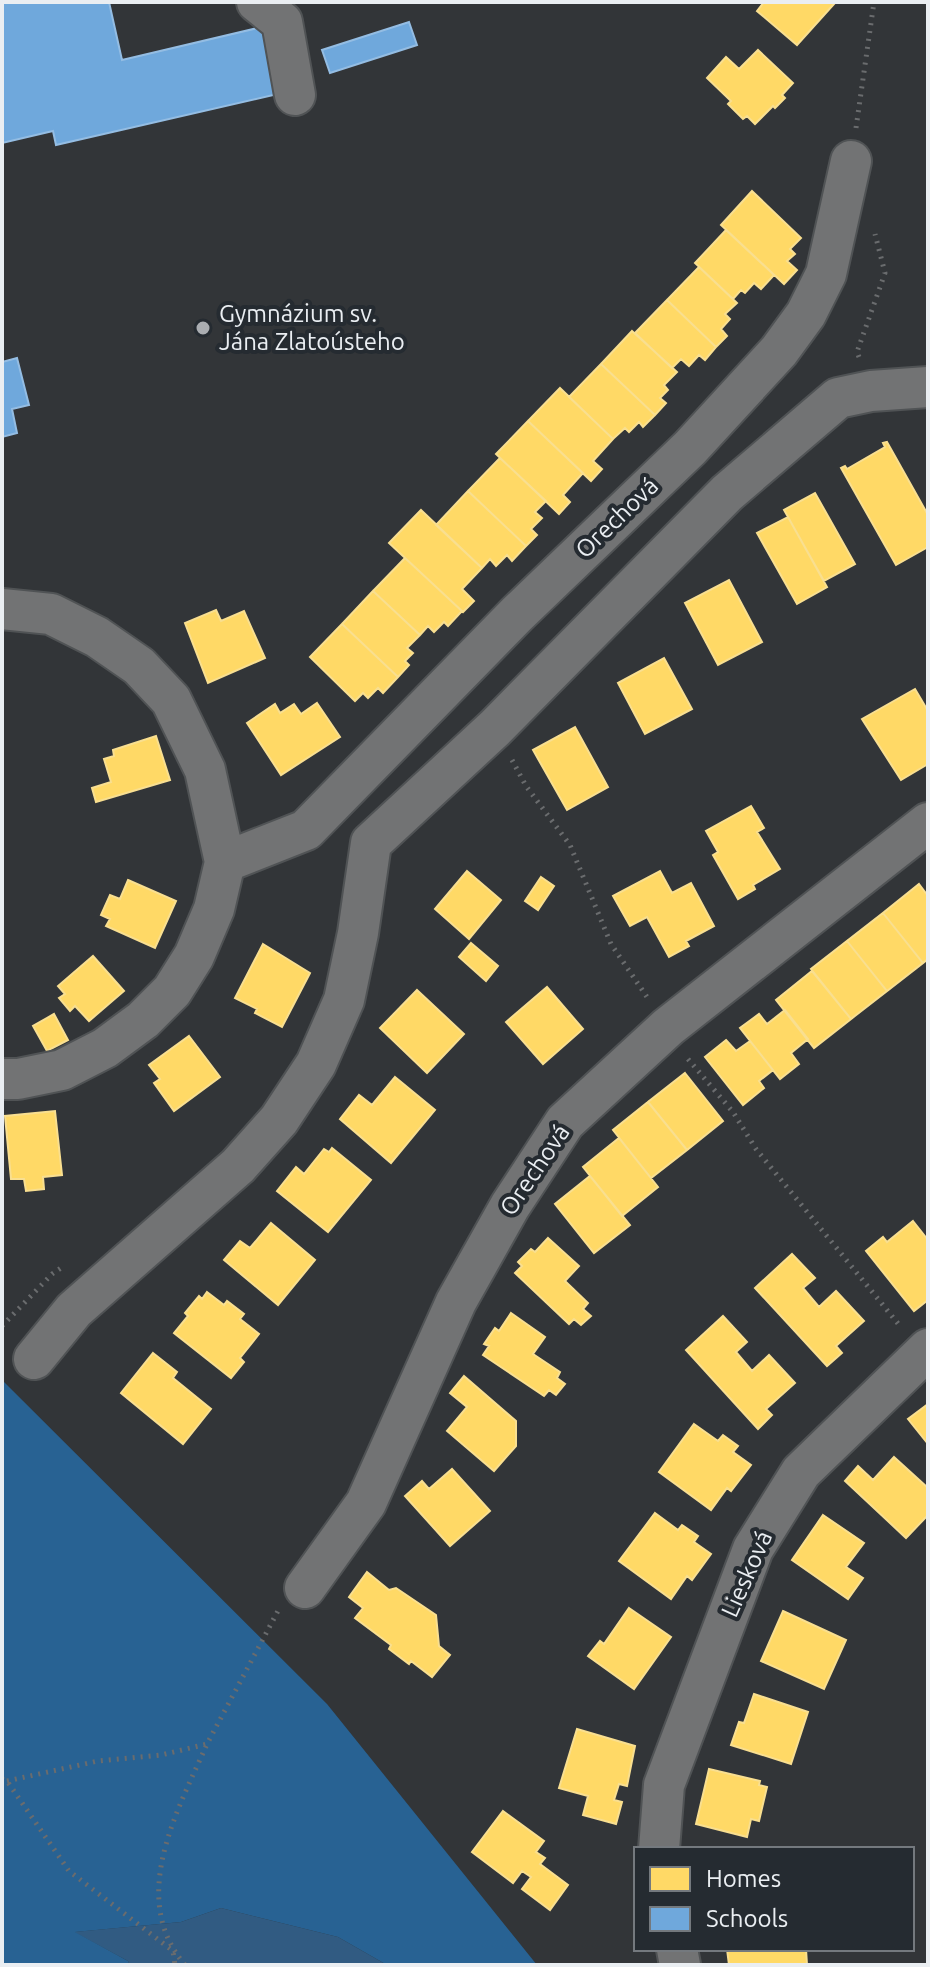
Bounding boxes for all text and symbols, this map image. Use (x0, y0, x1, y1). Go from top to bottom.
place label: Gymnázium sv. Jána Zlatoústeho (219, 300, 405, 355)
marker: Gymnázium sv. Jána Zlatoústeho (194, 319, 212, 337)
street label: Orechová (570, 472, 663, 563)
street label: Orechová (494, 1119, 575, 1220)
street label: Liesková (716, 1527, 777, 1621)
legend (634, 1847, 914, 1951)
text: Homes (706, 1865, 781, 1892)
text: Schools (706, 1905, 788, 1932)

